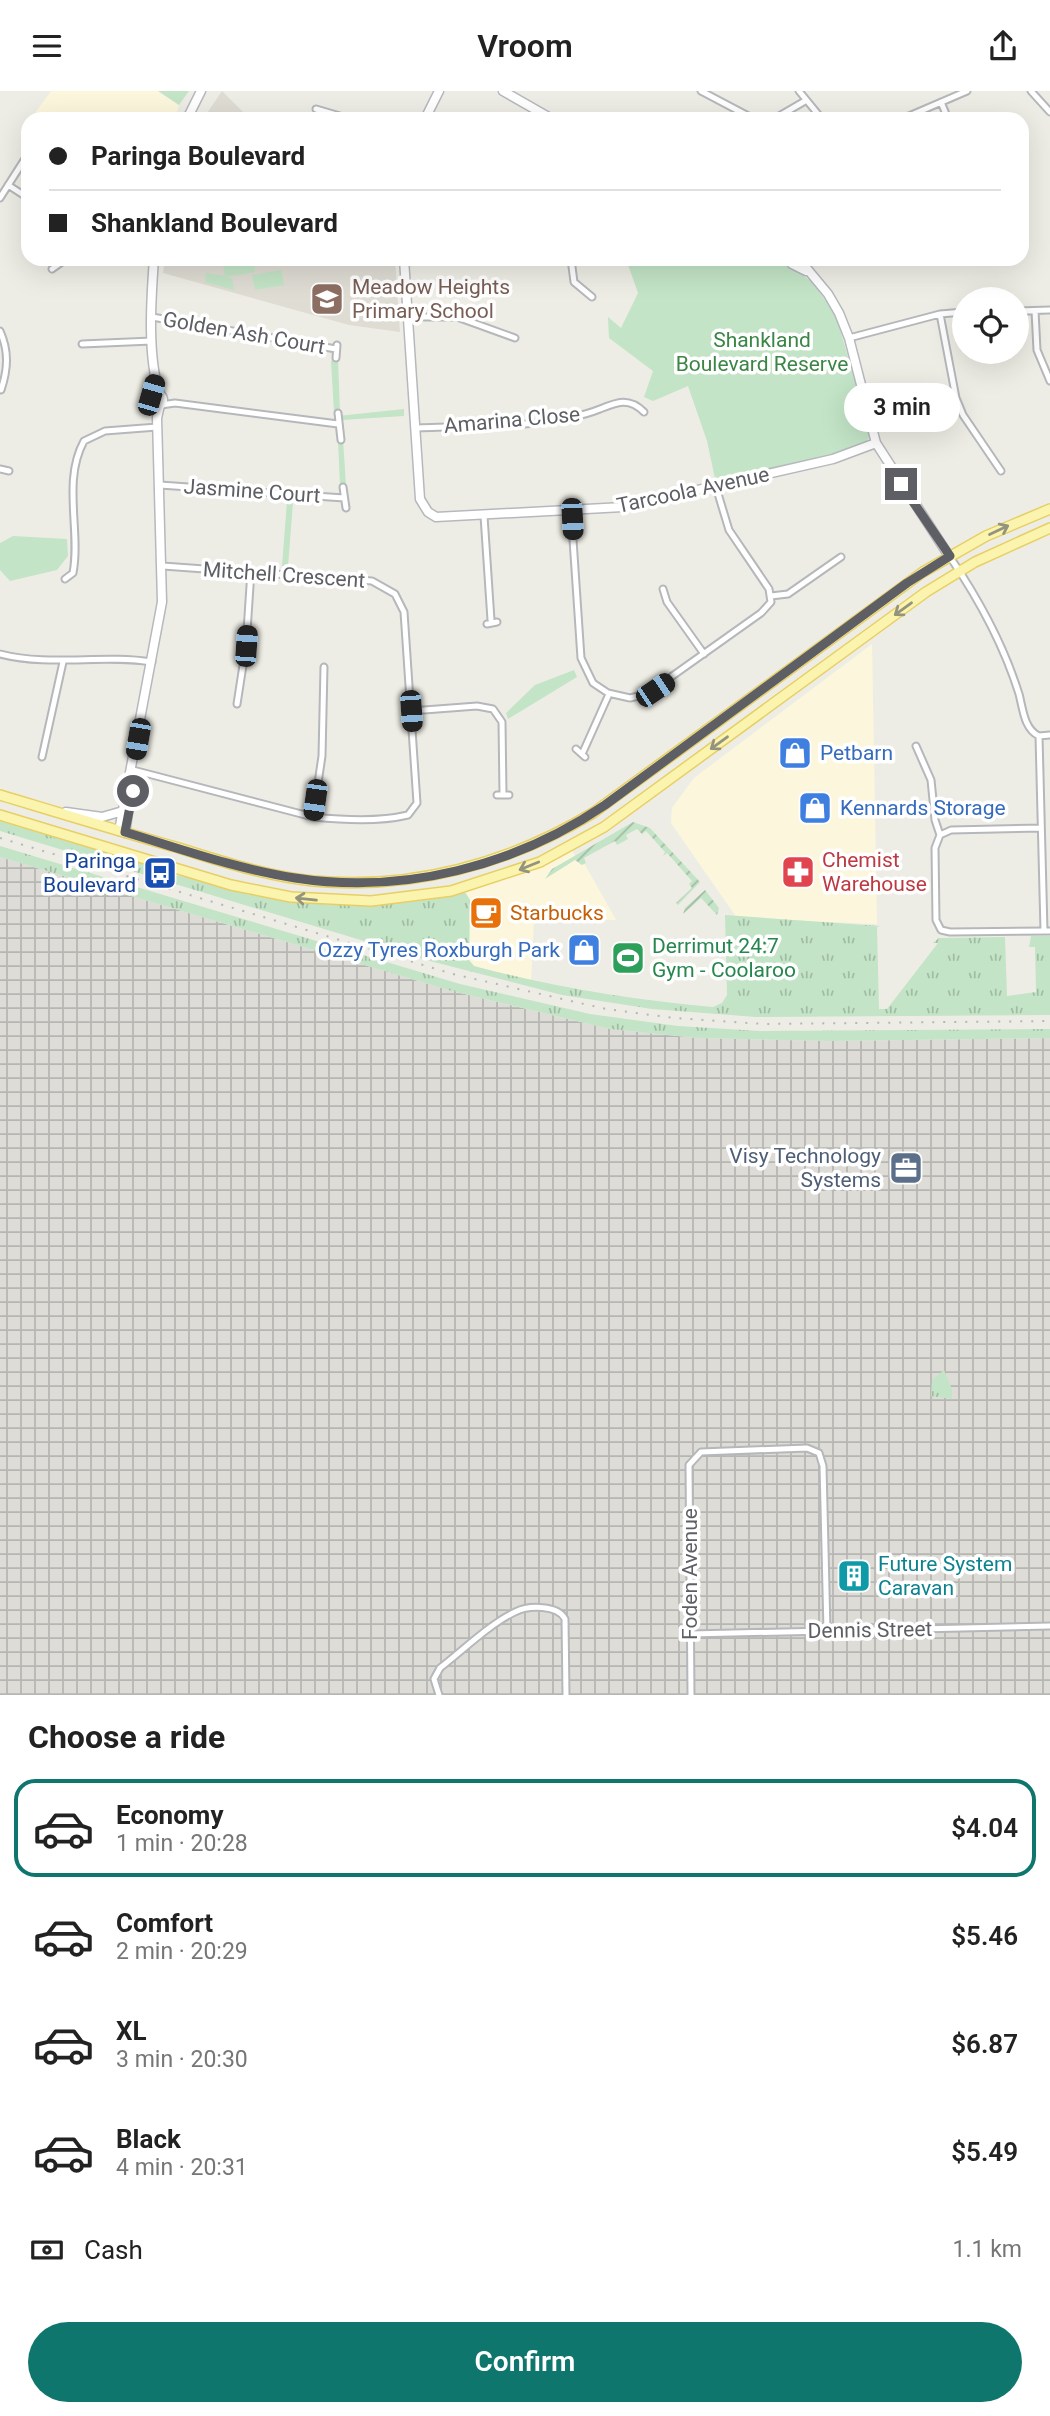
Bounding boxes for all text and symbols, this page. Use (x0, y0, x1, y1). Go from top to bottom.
icon: menu (28, 27, 66, 65)
text: Vroom (477, 27, 573, 65)
icon: share (984, 27, 1022, 65)
text: Paringa Boulevard (91, 141, 305, 171)
text: Shankland Boulevard (91, 208, 338, 238)
place label: Meadow Heights Primary School (352, 275, 510, 323)
school or university icon: Meadow Heights Primary School (308, 280, 346, 318)
map controls (952, 287, 1029, 364)
button: locate (952, 287, 1029, 364)
street label: Golden Ash Court (161, 307, 327, 359)
park label: Shankland Boulevard Reserve (676, 328, 848, 376)
car (136, 372, 167, 418)
callout: 3 min (843, 383, 959, 431)
text: 3 min (873, 394, 931, 421)
street label: Amarina Close (443, 402, 581, 438)
street label: Tarcoola Avenue (615, 462, 771, 518)
route end (885, 468, 917, 500)
street label: Jasmine Court (183, 474, 321, 508)
car (561, 497, 584, 541)
one-way arrow (988, 523, 1009, 536)
street label: Mitchell Crescent (202, 557, 366, 593)
one-way arrow (894, 602, 913, 616)
car (235, 624, 258, 668)
car (632, 670, 679, 710)
car (400, 689, 423, 733)
car (125, 716, 152, 762)
shop icon: Petbarn (776, 734, 814, 772)
one-way arrow (710, 736, 729, 750)
place label: Petbarn (820, 741, 893, 765)
route start (117, 775, 149, 807)
car (302, 778, 329, 822)
shop icon: Kennards Storage (796, 789, 834, 827)
place label: Kennards Storage (840, 796, 1006, 820)
place label: Chemist Warehouse (822, 848, 927, 896)
place label: Paringa Boulevard (43, 849, 136, 897)
pharmacy icon: Chemist Warehouse (779, 853, 817, 891)
bus stop icon: Paringa Boulevard (141, 854, 179, 892)
one-way arrow (518, 861, 540, 874)
one-way arrow (295, 892, 318, 905)
cafe icon: Starbucks (467, 894, 505, 932)
place label: Starbucks (510, 901, 604, 925)
shop icon: Ozzy Tyres Roxburgh Park (565, 931, 603, 969)
place label: Derrimut 24:7 Gym - Coolaroo (652, 934, 796, 982)
place label: Ozzy Tyres Roxburgh Park (318, 938, 560, 962)
sports icon: Derrimut 24:7 Gym - Coolaroo (609, 939, 647, 977)
place label: Visy Technology Systems (729, 1144, 881, 1192)
office icon: Visy Technology Systems (887, 1149, 925, 1187)
street label: Foden Avenue (678, 1508, 702, 1640)
place label: Future System Caravan (878, 1552, 1012, 1600)
building icon: Future System Caravan (835, 1557, 873, 1595)
street label: Dennis Street (807, 1617, 933, 1643)
text: Choose a ride (28, 1718, 225, 1756)
icon: car (32, 1797, 95, 1860)
text: Economy (116, 1800, 223, 1830)
text: $4.04 (951, 1813, 1018, 1843)
text: 1 min · 20:28 (116, 1830, 248, 1857)
icon: car (32, 1905, 95, 1968)
text: Comfort (116, 1908, 213, 1938)
text: $5.46 (951, 1921, 1018, 1951)
text: 2 min · 20:29 (116, 1938, 248, 1965)
icon: car (32, 2013, 95, 2076)
text: XL (116, 2016, 147, 2046)
text: $6.87 (951, 2029, 1018, 2059)
text: 3 min · 20:30 (116, 2046, 248, 2073)
icon: car (32, 2121, 95, 2184)
text: Black (116, 2124, 181, 2154)
text: $5.49 (951, 2137, 1018, 2167)
text: 4 min · 20:31 (116, 2154, 248, 2181)
icon: cash (28, 2231, 66, 2269)
text: Cash (84, 2235, 143, 2265)
text: 1.1 km (953, 2236, 1022, 2263)
button: Confirm (28, 2322, 1022, 2402)

